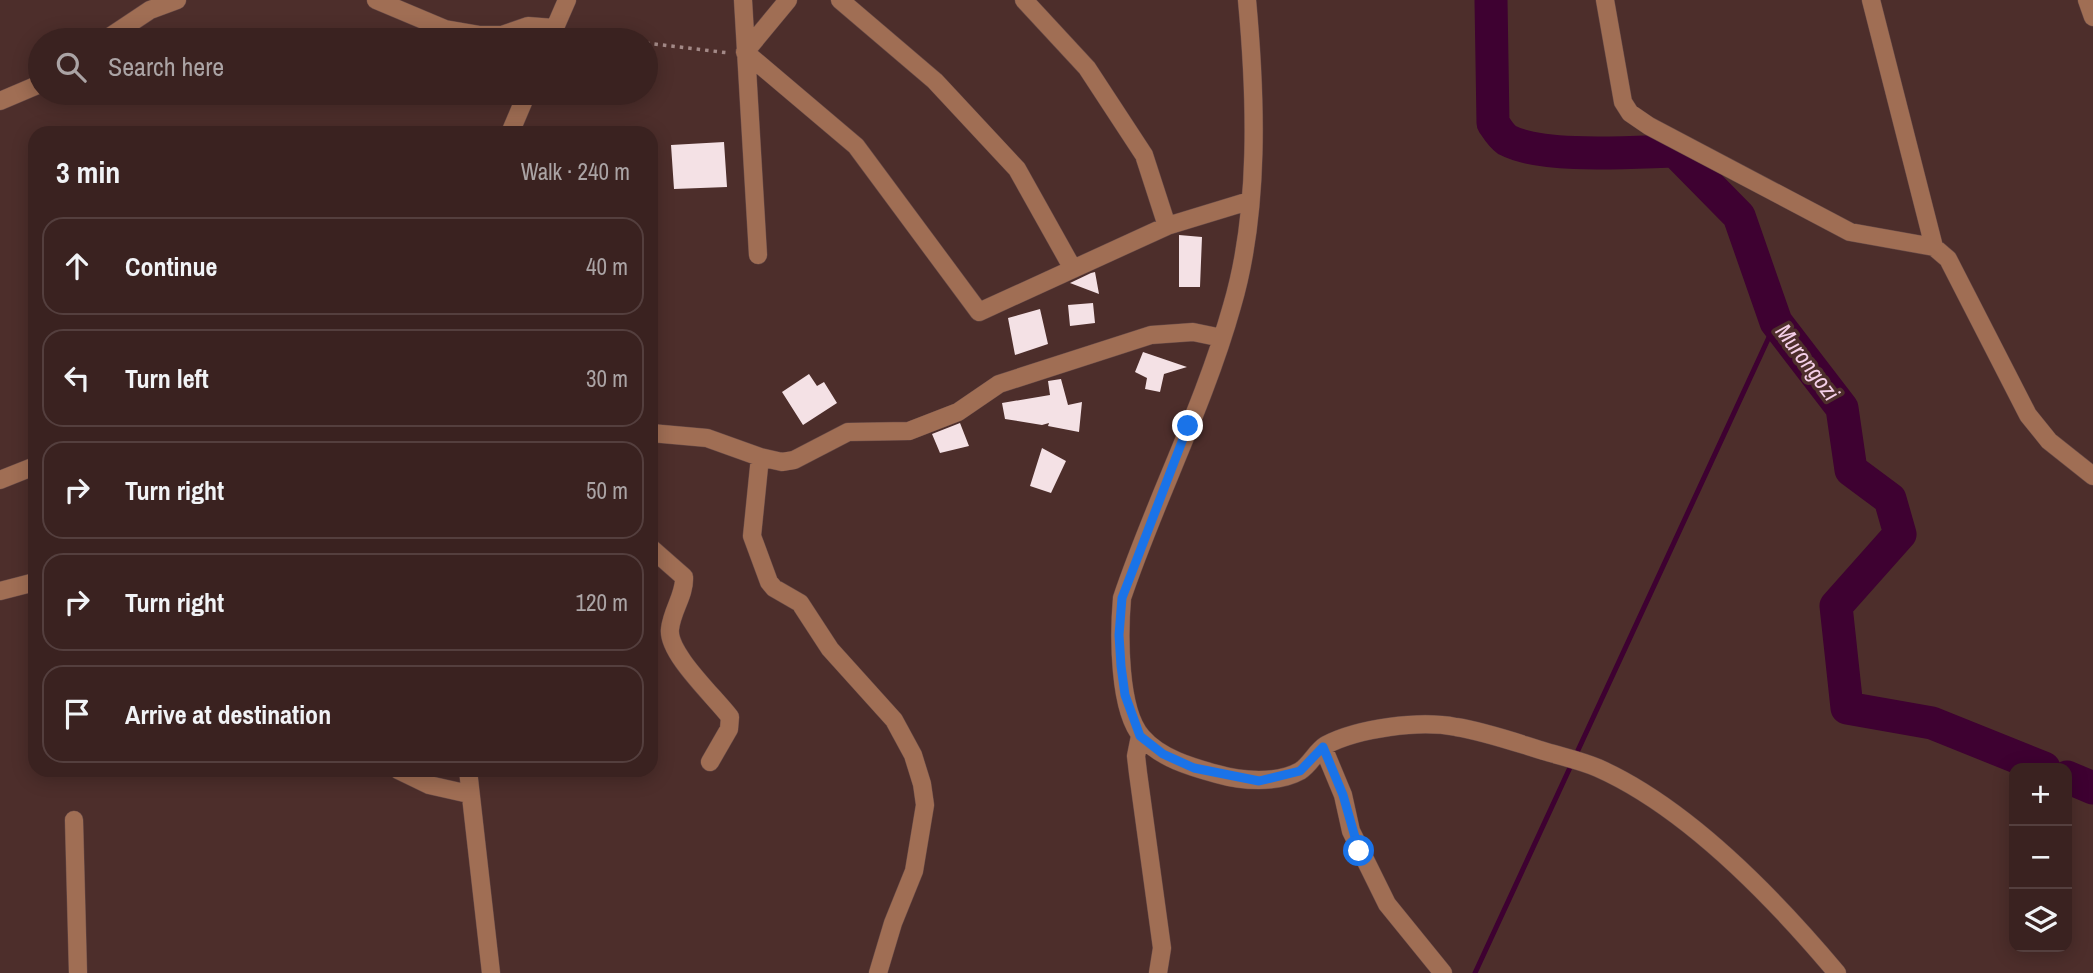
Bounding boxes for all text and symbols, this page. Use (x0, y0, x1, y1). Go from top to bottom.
search box (28, 28, 658, 105)
icon: search (52, 48, 90, 86)
text: Search here (108, 49, 224, 84)
text: 3 min (56, 152, 120, 192)
text: Walk · 240 m (521, 156, 630, 187)
icon: ahead (58, 247, 96, 285)
text: Continue (125, 249, 217, 284)
text: 40 m (586, 251, 628, 282)
water label: Murongozi (1769, 317, 1848, 408)
icon: left (58, 359, 96, 397)
text: Turn left (125, 361, 209, 396)
text: 30 m (586, 363, 628, 394)
route end (1172, 410, 1203, 441)
icon: right (58, 471, 96, 509)
text: Turn right (125, 473, 224, 508)
text: 50 m (586, 475, 628, 506)
icon: right (58, 583, 96, 621)
text: Turn right (125, 585, 224, 620)
text: 120 m (576, 587, 628, 618)
icon: arrive (58, 695, 96, 733)
text: Arrive at destination (125, 697, 331, 732)
map controls (2009, 763, 2072, 952)
button: + (2009, 763, 2072, 826)
button: − (2009, 826, 2072, 889)
route start (1343, 835, 1374, 866)
button: layers (2009, 889, 2072, 952)

